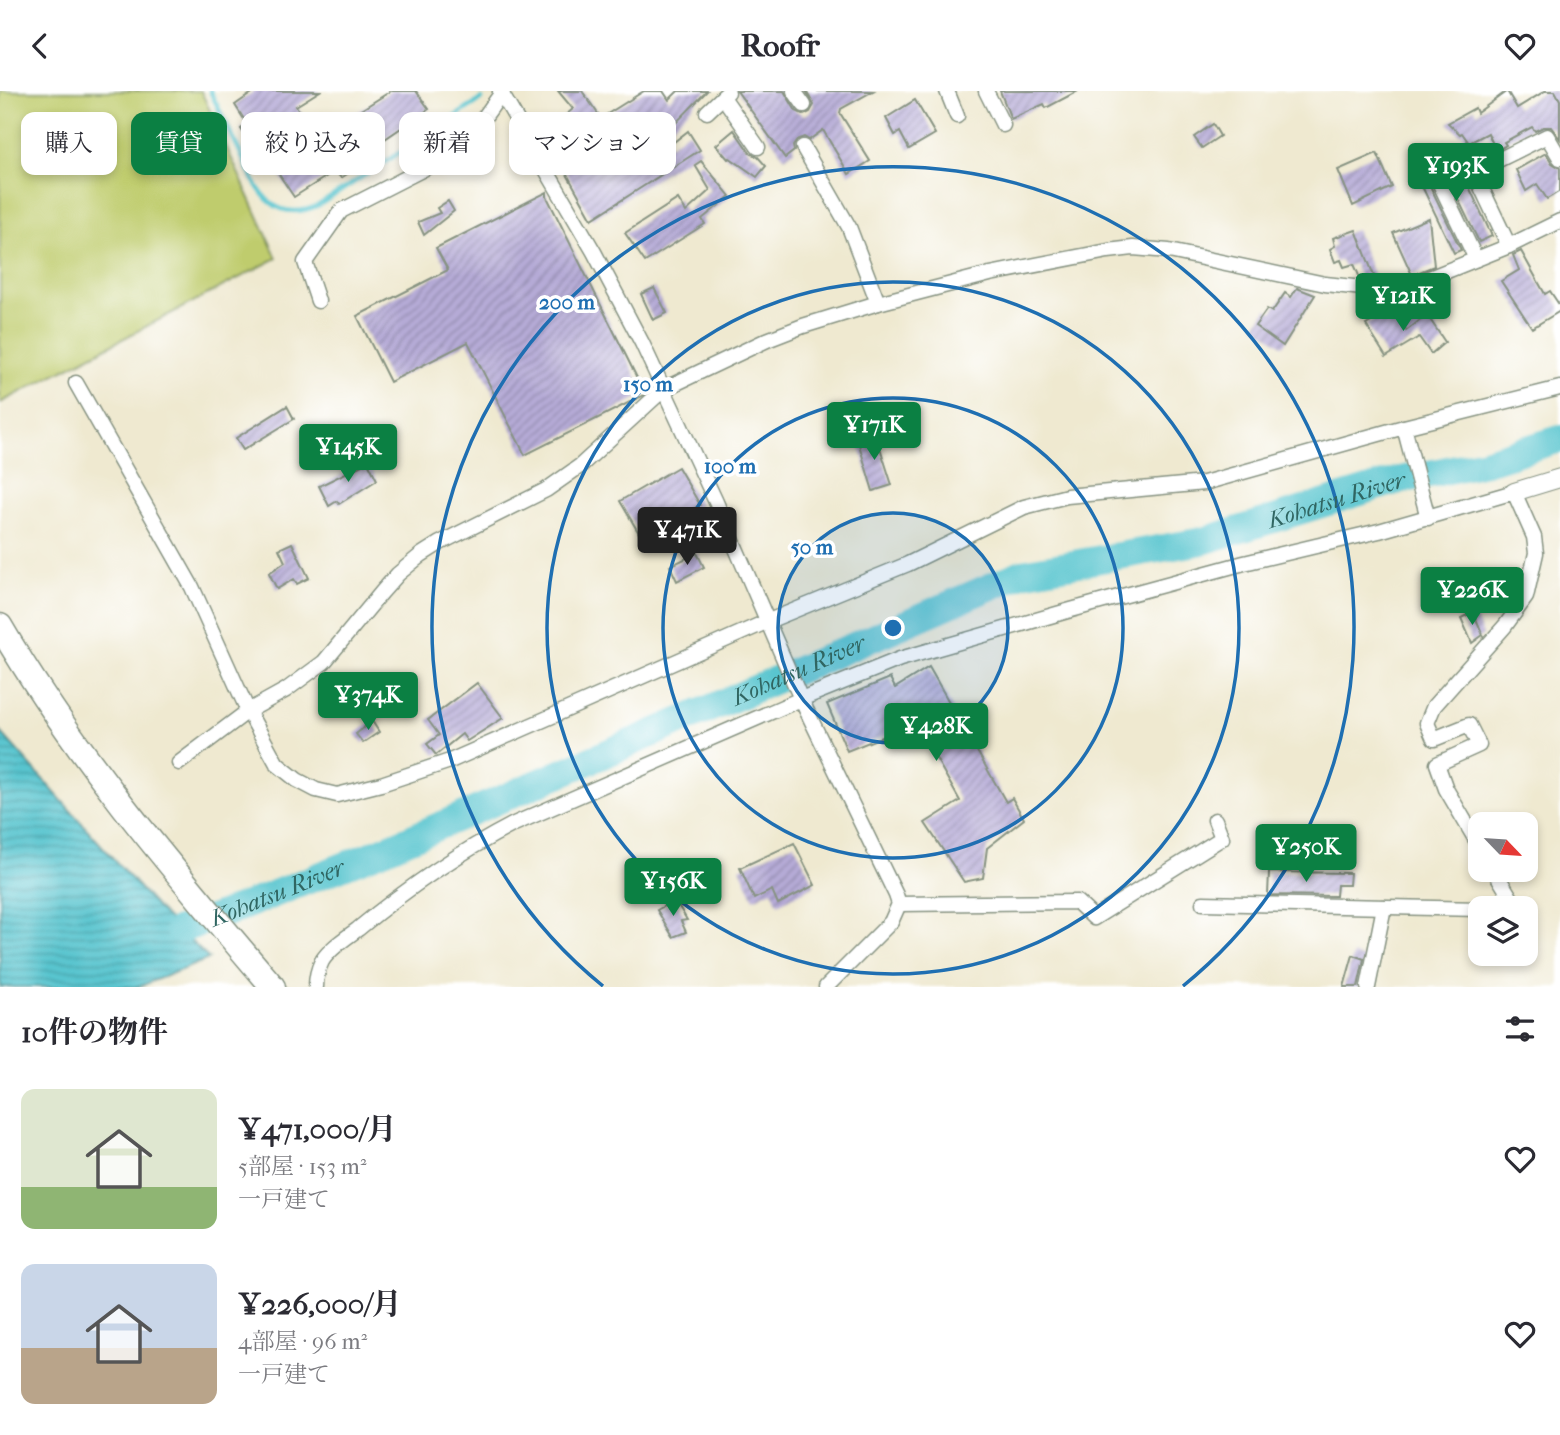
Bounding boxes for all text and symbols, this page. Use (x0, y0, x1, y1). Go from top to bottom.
icon: back (21, 27, 59, 65)
text: Roofr (740, 27, 820, 64)
icon: heart (1501, 27, 1539, 65)
chip: 購入 (21, 112, 117, 175)
chip: 賃貸 (131, 112, 227, 175)
chip: 絞り込み (241, 112, 385, 175)
chip: 新着 (399, 112, 495, 175)
chip: マンション (509, 112, 676, 175)
pin: ¥193K (1407, 143, 1505, 203)
text: ¥193K (1424, 152, 1488, 179)
pin: ¥121K (1354, 273, 1452, 333)
text: ¥121K (1372, 282, 1434, 309)
text: 200 m (539, 290, 596, 314)
text: 150 m (623, 372, 674, 396)
pin: ¥171K (825, 403, 923, 462)
text: ¥171K (843, 411, 905, 438)
pin: ¥145K (299, 425, 397, 484)
text: ¥145K (315, 433, 381, 460)
text: 100 m (704, 454, 757, 478)
water label: Kohatsu River (1262, 465, 1410, 535)
pin: ¥471K (638, 507, 736, 567)
text: ¥471K (654, 516, 720, 543)
text: 50 m (791, 535, 834, 559)
pin: ¥226K (1423, 567, 1521, 627)
text: ¥226K (1437, 576, 1507, 603)
centre of rings (881, 616, 905, 640)
water label: Kohatsu River (726, 628, 872, 712)
pin: ¥374K (319, 673, 417, 732)
text: ¥374K (334, 681, 402, 708)
pin: ¥428K (887, 703, 985, 763)
text: ¥428K (900, 712, 972, 739)
north arrow (1468, 812, 1538, 882)
map controls (1468, 812, 1538, 966)
pin: ¥250K (1257, 825, 1355, 884)
text: ¥250K (1272, 833, 1340, 860)
water label: Kohatsu River (204, 852, 351, 933)
pin: ¥156K (624, 859, 722, 918)
text: ¥156K (640, 867, 706, 894)
button: layers (1468, 896, 1538, 966)
icon: filters (1501, 1010, 1539, 1048)
text: 10件の物件 (21, 1015, 168, 1050)
text: ¥471,000/月 (238, 1112, 397, 1147)
icon: home (77, 1117, 161, 1201)
icon: heart (1501, 1140, 1539, 1178)
text: 5部屋 · 153 m² (238, 1153, 366, 1180)
text: 一戸建て (238, 1186, 330, 1213)
text: ¥226,000/月 (238, 1287, 402, 1322)
icon: home (77, 1292, 161, 1376)
icon: heart (1501, 1315, 1539, 1353)
text: 4部屋 · 96 m² (238, 1328, 367, 1355)
text: 一戸建て (238, 1361, 330, 1388)

